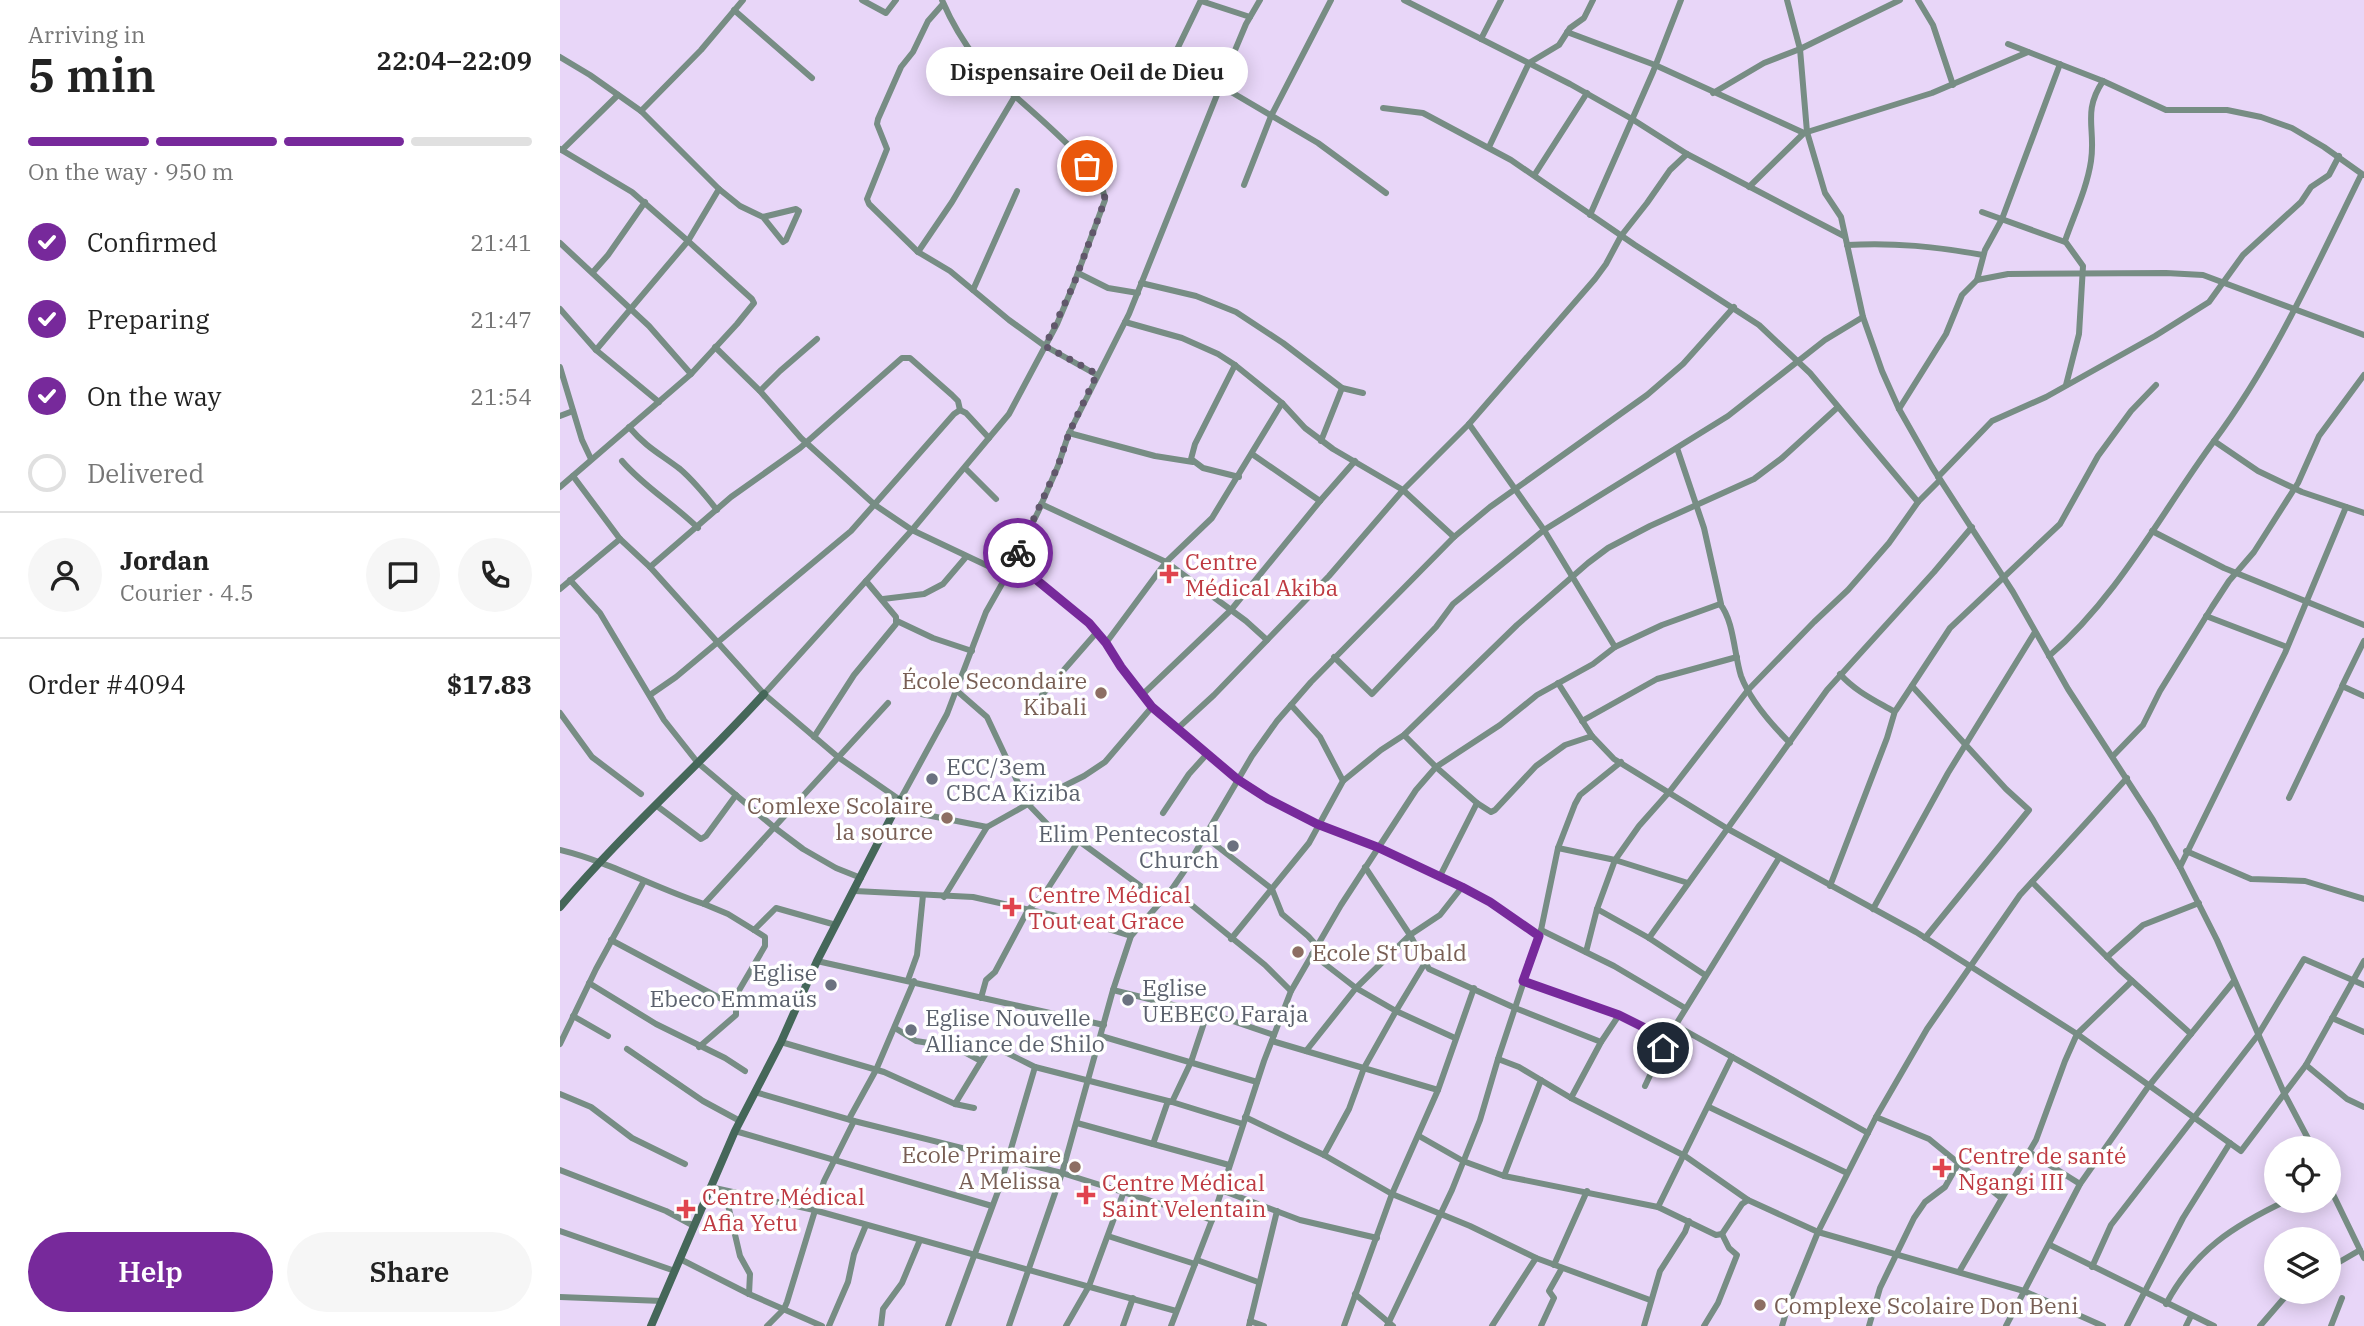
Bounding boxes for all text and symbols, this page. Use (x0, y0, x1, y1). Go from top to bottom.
text: Arriving in (28, 19, 145, 49)
text: 22:04–22:09 (376, 43, 532, 77)
text: 5 min (28, 45, 156, 105)
callout: Dispensaire Oeil de Dieu (926, 47, 1248, 96)
text: Dispensaire Oeil de Dieu (950, 56, 1224, 86)
pin (1057, 136, 1117, 196)
icon: bag (1068, 147, 1106, 185)
text: On the way · 950 m (28, 156, 234, 186)
icon: check (28, 223, 66, 261)
text: Confirmed (87, 225, 218, 259)
text: 21:41 (470, 227, 532, 257)
icon: check (28, 300, 66, 338)
text: Preparing (87, 302, 209, 336)
text: 21:47 (470, 304, 532, 334)
icon: check (28, 377, 66, 415)
text: On the way (87, 379, 221, 413)
text: 21:54 (470, 381, 532, 411)
text: Delivered (87, 456, 204, 490)
courier (983, 518, 1053, 588)
icon: bike (999, 534, 1037, 572)
button: person (28, 538, 102, 612)
button: chat (366, 538, 440, 612)
button: phone (458, 538, 532, 612)
text: Jordan (120, 543, 210, 577)
place label: Centre Médical Akiba (1185, 546, 1338, 602)
marker: Centre Médical Akiba (1159, 564, 1179, 584)
text: Courier · 4.5 (120, 577, 254, 607)
place label: École Secondaire Kibali (902, 665, 1087, 721)
text: Order #4094 (28, 667, 186, 701)
text: $17.83 (447, 667, 532, 701)
marker: École Secondaire Kibali (1093, 685, 1109, 701)
place label: ECC/3em CBCA Kiziba (946, 751, 1081, 807)
marker: ECC/3em CBCA Kiziba (924, 771, 940, 787)
place label: Comlexe Scolaire la source (747, 790, 933, 846)
marker: Comlexe Scolaire la source (939, 810, 955, 826)
place label: Elim Pentecostal Church (1038, 818, 1219, 874)
marker: Elim Pentecostal Church (1225, 838, 1241, 854)
place label: Centre Médical Tout eat Grace (1028, 879, 1191, 935)
marker: Centre Médical Tout eat Grace (1002, 897, 1022, 917)
place label: Ecole St Ubald (1312, 937, 1467, 967)
marker: Ecole St Ubald (1290, 944, 1306, 960)
place label: Eglise Ebeco Emmaüs (650, 957, 817, 1013)
place label: Eglise UEBECO Faraja (1142, 972, 1309, 1028)
marker: Eglise Ebeco Emmaüs (823, 977, 839, 993)
marker: Eglise UEBECO Faraja (1120, 992, 1136, 1008)
place label: Eglise Nouvelle Alliance de Shilo (925, 1002, 1105, 1058)
pin (1633, 1018, 1693, 1078)
marker: Eglise Nouvelle Alliance de Shilo (903, 1022, 919, 1038)
icon: home (1644, 1029, 1682, 1067)
map controls (2264, 1136, 2341, 1304)
button: locate (2264, 1136, 2341, 1213)
place label: Ecole Primaire A Melissa (901, 1139, 1061, 1195)
place label: Centre de santé Ngangi III (1958, 1140, 2126, 1196)
marker: Centre de santé Ngangi III (1932, 1158, 1952, 1178)
marker: Ecole Primaire A Melissa (1067, 1159, 1083, 1175)
place label: Centre Médical Saint Velentain (1102, 1167, 1266, 1223)
place label: Centre Médical Afia Yetu (702, 1181, 865, 1237)
marker: Centre Médical Saint Velentain (1076, 1185, 1096, 1205)
marker: Centre Médical Afia Yetu (676, 1199, 696, 1219)
button: layers (2264, 1227, 2341, 1304)
button: Help (28, 1232, 273, 1312)
button: Share (287, 1232, 532, 1312)
place label: Complexe Scolaire Don Beni (1774, 1290, 2078, 1320)
marker: Complexe Scolaire Don Beni (1752, 1297, 1768, 1313)

